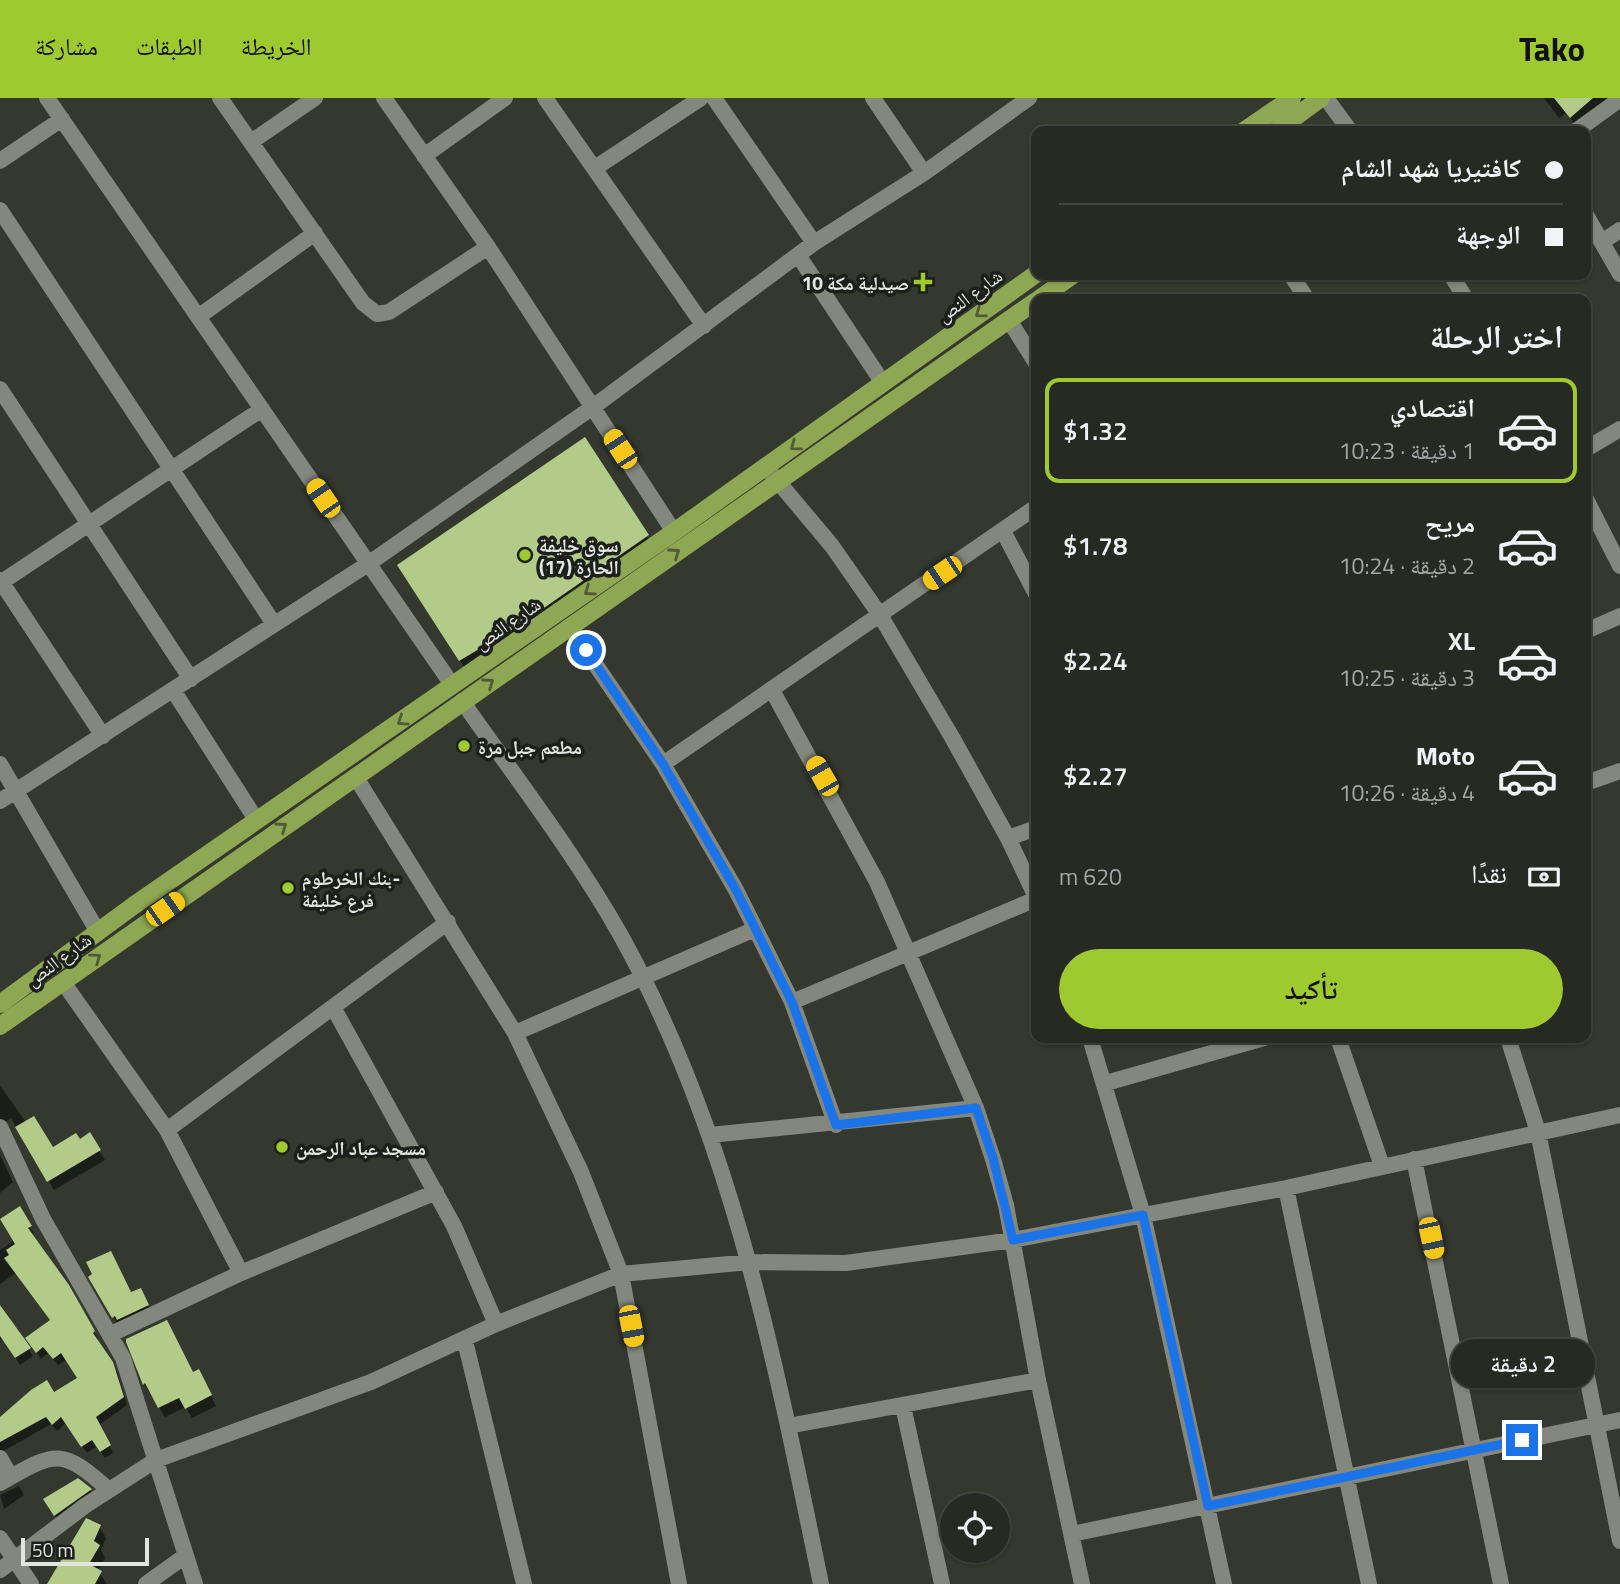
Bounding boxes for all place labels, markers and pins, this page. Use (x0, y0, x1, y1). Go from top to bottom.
place label: صيدلية مكة 10 (802, 268, 909, 297)
marker: صيدلية مكة 10 (915, 274, 931, 290)
place label: سوق خليفة الحارة (17) (539, 530, 619, 581)
marker: سوق خليفة الحارة (17) (517, 547, 533, 563)
place label: مطعم جبل مرة (478, 732, 582, 761)
marker: مطعم جبل مرة (456, 738, 472, 754)
place label: بنك الخرطوم- فرع خليفة (302, 863, 400, 914)
marker: بنك الخرطوم- فرع خليفة (280, 880, 296, 896)
place label: مسجد عباد الرحمن (296, 1133, 426, 1162)
marker: مسجد عباد الرحمن (274, 1139, 290, 1155)

